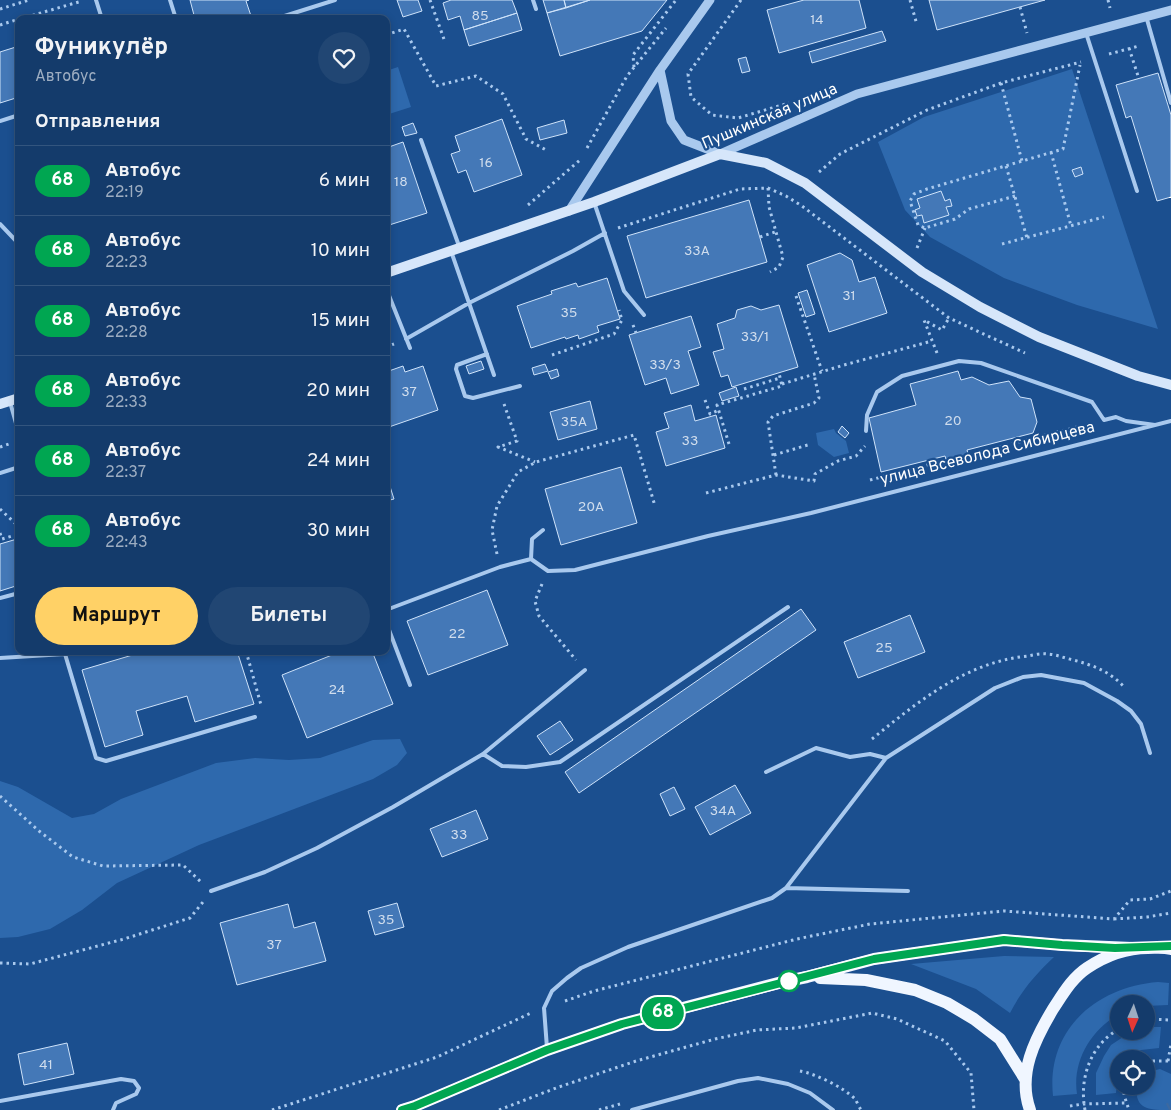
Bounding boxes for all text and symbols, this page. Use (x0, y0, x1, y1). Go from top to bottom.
house number: 85 (471, 8, 489, 25)
house number: 14 (810, 12, 824, 29)
button: heart (318, 32, 370, 84)
text: Фуникулёр (35, 33, 168, 63)
text: Автобус (35, 67, 97, 87)
street label: Пушкинская улица (699, 79, 841, 154)
text: Отправления (35, 110, 161, 134)
house number: 16 (479, 155, 493, 172)
text: Автобус (105, 159, 181, 183)
text: 68 (51, 169, 74, 192)
text: 6 мин (319, 169, 370, 193)
house number: 18 (394, 174, 408, 191)
text: 22:19 (105, 183, 144, 203)
text: Автобус (105, 229, 181, 253)
text: 68 (51, 239, 74, 262)
text: 10 мин (311, 239, 370, 263)
house number: 33А (684, 243, 710, 260)
text: 22:23 (105, 253, 148, 273)
house number: 31 (842, 288, 856, 305)
text: Автобус (105, 299, 181, 323)
house number: 35 (560, 305, 578, 322)
text: 68 (51, 309, 74, 332)
text: 15 мин (311, 309, 370, 333)
text: 22:28 (105, 323, 148, 343)
house number: 33/1 (741, 329, 769, 346)
house number: 33/3 (649, 357, 681, 374)
text: Автобус (105, 369, 181, 393)
text: 68 (51, 379, 74, 402)
text: 20 мин (306, 379, 370, 403)
house number: 37 (401, 384, 417, 401)
text: 22:33 (105, 393, 147, 413)
house number: 20 (944, 413, 962, 430)
house number: 35А (561, 414, 587, 431)
street label: улица Всеволода Сибирцева (878, 418, 1097, 490)
house number: 33 (682, 433, 698, 450)
text: Автобус (105, 439, 181, 463)
text: 68 (51, 449, 74, 472)
text: 24 мин (307, 449, 370, 473)
text: 22:37 (105, 463, 146, 483)
house number: 20А (578, 499, 604, 516)
text: Автобус (105, 509, 181, 533)
text: 68 (51, 519, 74, 542)
text: 30 мин (307, 519, 370, 543)
text: 22:43 (105, 533, 148, 553)
button: Маршрут (35, 587, 198, 645)
button: Билеты (208, 587, 370, 645)
house number: 22 (448, 626, 466, 643)
house number: 25 (875, 640, 893, 657)
house number: 24 (328, 682, 346, 699)
house number: 34А (710, 803, 736, 820)
house number: 33 (451, 827, 467, 844)
house number: 35 (377, 912, 395, 929)
house number: 37 (266, 937, 282, 954)
unlabelled marker (778, 970, 800, 992)
north arrow (1110, 995, 1155, 1040)
map controls (1110, 995, 1155, 1095)
line badge: 68 (640, 997, 686, 1029)
text: 68 (652, 1001, 674, 1024)
button: locate (1110, 1050, 1155, 1095)
house number: 41 (39, 1057, 53, 1074)

